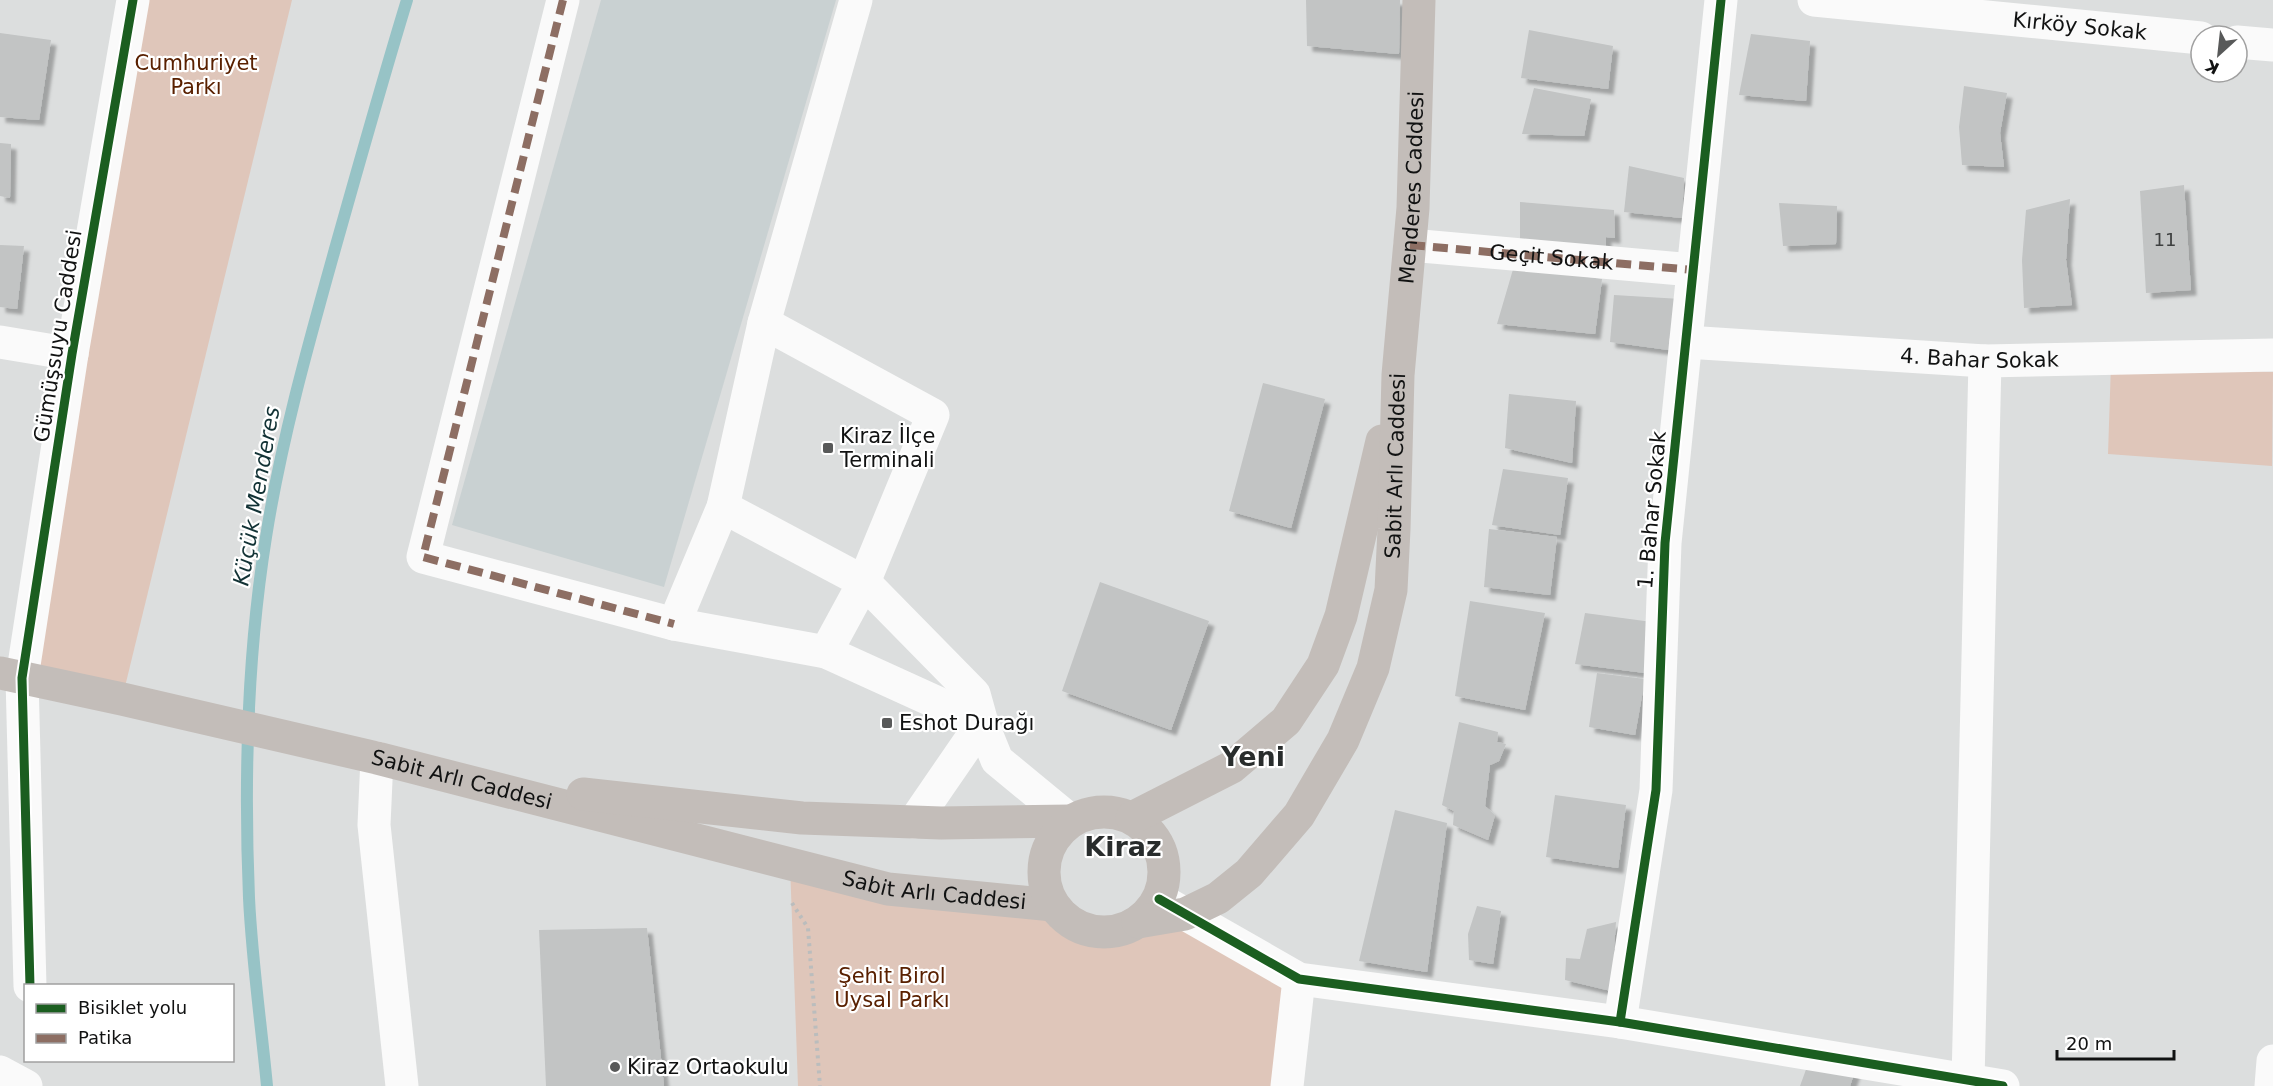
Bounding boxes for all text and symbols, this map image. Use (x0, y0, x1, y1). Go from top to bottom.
street label: Kırköy Sokak (2012, 8, 2149, 45)
north arrow (2189, 24, 2249, 84)
park label: Cumhuriyet Parkı (134, 51, 258, 99)
text: K (2202, 55, 2222, 78)
street label: Menderes Caddesi (1394, 91, 1428, 285)
street label: Gümüşsuyu Caddesi (29, 228, 87, 444)
house number: 11 (2154, 229, 2176, 250)
street label: Geçit Sokak (1488, 240, 1615, 275)
street label: 4. Bahar Sokak (1900, 344, 2060, 373)
street label: Sabit Arlı Caddesi (1381, 373, 1410, 559)
water label: Küçük Menderes (228, 405, 285, 588)
place label: Kiraz İlçe Terminali (839, 423, 935, 472)
street label: 1. Bahar Sokak (1633, 429, 1671, 590)
marker: Kiraz İlçe Terminali (821, 441, 835, 455)
place label: Eshot Durağı (899, 711, 1034, 735)
marker: Eshot Durağı (880, 716, 894, 730)
district label: Yeni (1220, 741, 1285, 772)
street label: Sabit Arlı Caddesi (369, 745, 555, 814)
district label: Kiraz (1084, 831, 1162, 862)
street label: Sabit Arlı Caddesi (840, 866, 1027, 914)
park label: Şehit Birol Uysal Parkı (834, 964, 950, 1012)
legend (24, 984, 234, 1062)
text: Bisiklet yolu (78, 997, 187, 1018)
scale bar (2057, 1023, 2174, 1061)
text: Patika (78, 1027, 132, 1048)
text: 20 m (2066, 1033, 2112, 1054)
place label: Kiraz Ortaokulu (627, 1055, 789, 1079)
marker: Kiraz Ortaokulu (608, 1060, 622, 1074)

